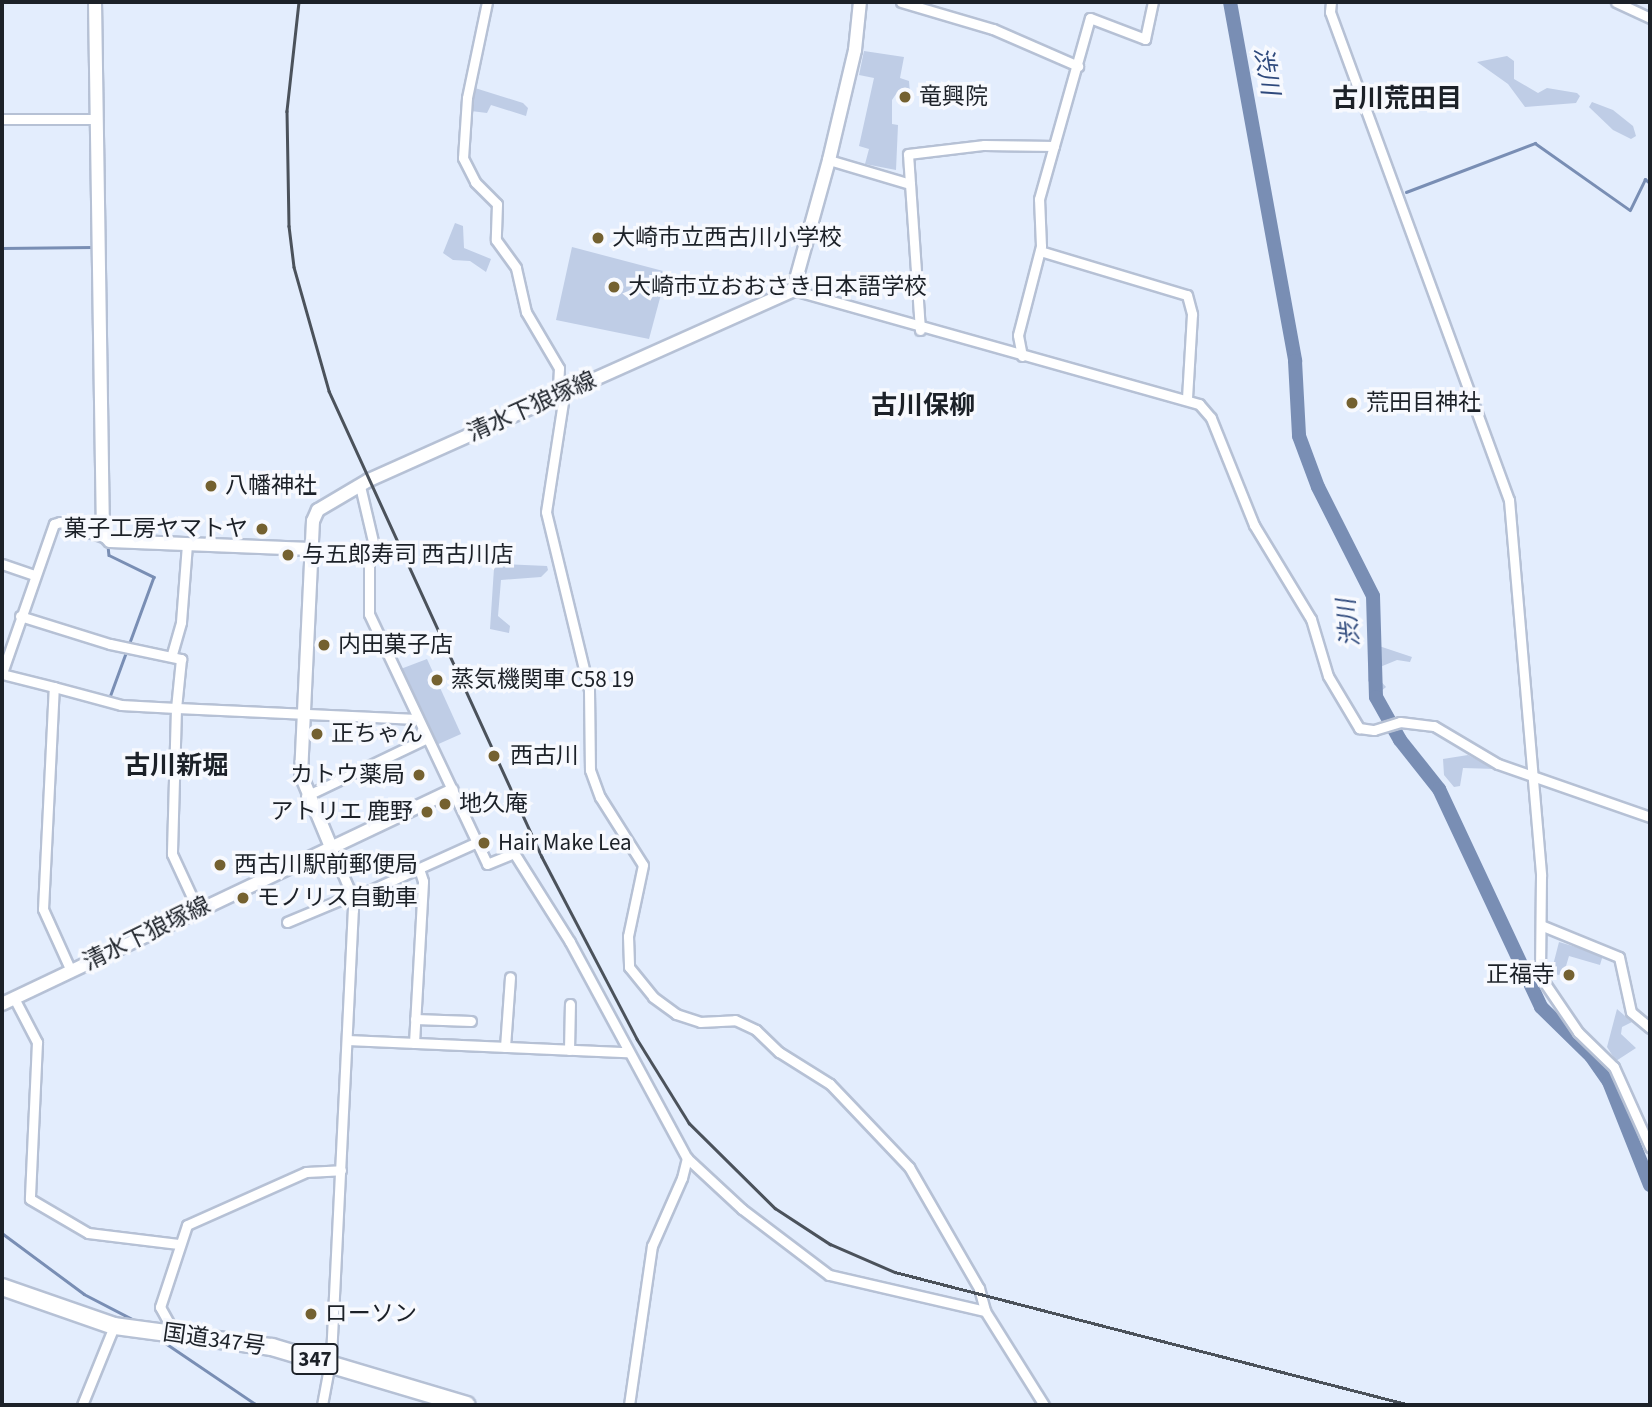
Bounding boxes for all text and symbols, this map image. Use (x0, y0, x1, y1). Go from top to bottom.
water label: 渋川 (1248, 45, 1284, 97)
place label: 竜興院 (919, 83, 988, 111)
district label: 古川荒田目 (1332, 83, 1462, 115)
marker: 竜興院 (897, 89, 913, 105)
place label: 大崎市立西古川小学校 (612, 224, 842, 252)
marker: 大崎市立西古川小学校 (590, 230, 606, 246)
place label: 大崎市立おおさき日本語学校 (628, 273, 927, 301)
marker: 大崎市立おおさき日本語学校 (606, 279, 622, 295)
street label: 清水下狼塚線 (463, 366, 601, 448)
place label: 荒田目神社 (1366, 389, 1481, 417)
district label: 古川保柳 (871, 390, 975, 422)
marker: 荒田目神社 (1344, 395, 1360, 411)
place label: 八幡神社 (225, 472, 317, 500)
marker: 八幡神社 (203, 478, 219, 494)
place label: 菓子工房ヤマトヤ (64, 515, 248, 543)
marker: 菓子工房ヤマトヤ (254, 521, 270, 537)
place label: 与五郎寿司 西古川店 (302, 541, 514, 569)
marker: 与五郎寿司 西古川店 (280, 547, 296, 563)
water label: 渋川 (1332, 598, 1366, 648)
place label: 内田菓子店 (338, 631, 453, 659)
marker: 内田菓子店 (316, 637, 332, 653)
place label: 蒸気機関車 C58 19 (451, 666, 634, 694)
marker: 蒸気機関車 C58 19 (429, 672, 445, 688)
place label: 正ちゃん (331, 720, 423, 748)
marker: 正ちゃん (309, 726, 325, 742)
place label: 西古川 (510, 742, 579, 770)
marker: 西古川 (484, 746, 504, 766)
district label: 古川新堀 (124, 750, 228, 782)
place label: カトウ薬局 (290, 761, 405, 789)
marker: カトウ薬局 (411, 767, 427, 783)
place label: 地久庵 (459, 790, 528, 818)
marker: 地久庵 (437, 796, 453, 812)
place label: アトリエ 鹿野 (270, 798, 413, 826)
marker: アトリエ 鹿野 (419, 804, 435, 820)
place label: Hair Make Lea (498, 829, 632, 857)
marker: Hair Make Lea (476, 835, 492, 851)
place label: 西古川駅前郵便局 (234, 851, 418, 879)
marker: 西古川駅前郵便局 (212, 857, 228, 873)
place label: モノリス自動車 (257, 884, 418, 912)
marker: モノリス自動車 (235, 890, 251, 906)
street label: 清水下狼塚線 (79, 891, 215, 977)
place label: 正福寺 (1486, 961, 1555, 989)
marker: 正福寺 (1561, 967, 1577, 983)
place label: ローソン (325, 1300, 417, 1328)
marker: ローソン (303, 1306, 319, 1322)
street label: 国道347号 (161, 1319, 267, 1361)
road number: 347 (290, 1342, 340, 1376)

